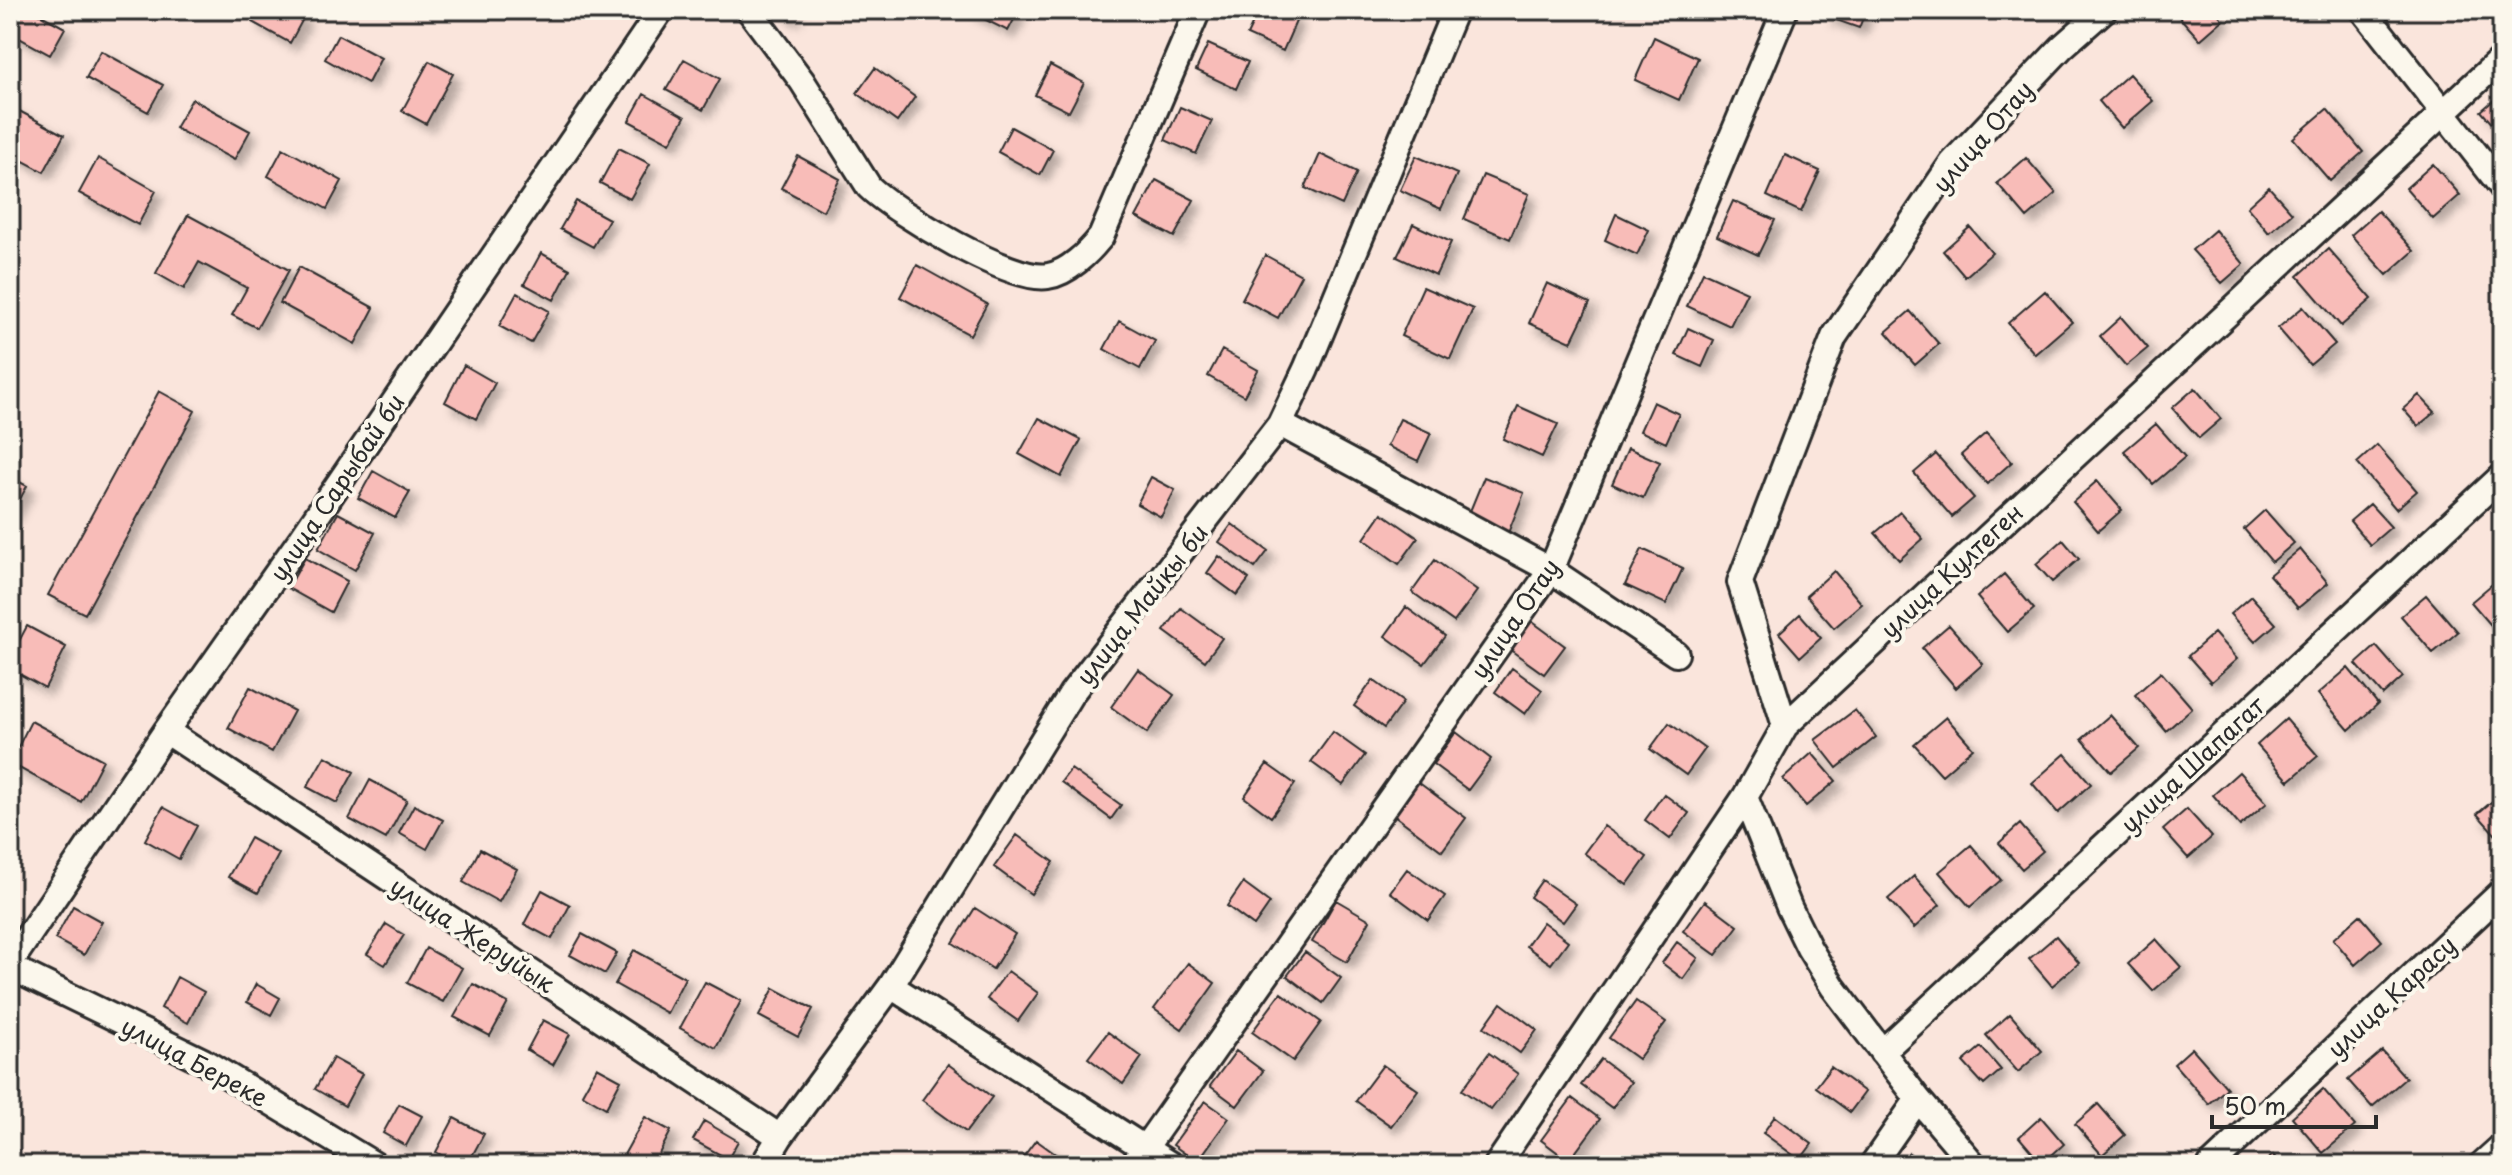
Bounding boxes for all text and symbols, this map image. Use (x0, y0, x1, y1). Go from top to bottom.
street label: улица Отау (1923, 72, 2041, 200)
street label: улица Сарыбай би (260, 386, 412, 588)
street label: улица Култеген (1872, 494, 2030, 646)
street label: улица Майкы би (1067, 516, 1215, 692)
street label: улица Отау (1460, 551, 1568, 685)
street label: улица Шапагат (2112, 687, 2273, 841)
street label: улица Жеруйык (384, 867, 563, 1001)
street label: улица Карасу (2318, 927, 2464, 1065)
street label: улица Береке (115, 1007, 275, 1115)
scale bar (2212, 1079, 2376, 1129)
text: 50 m (2224, 1087, 2286, 1123)

